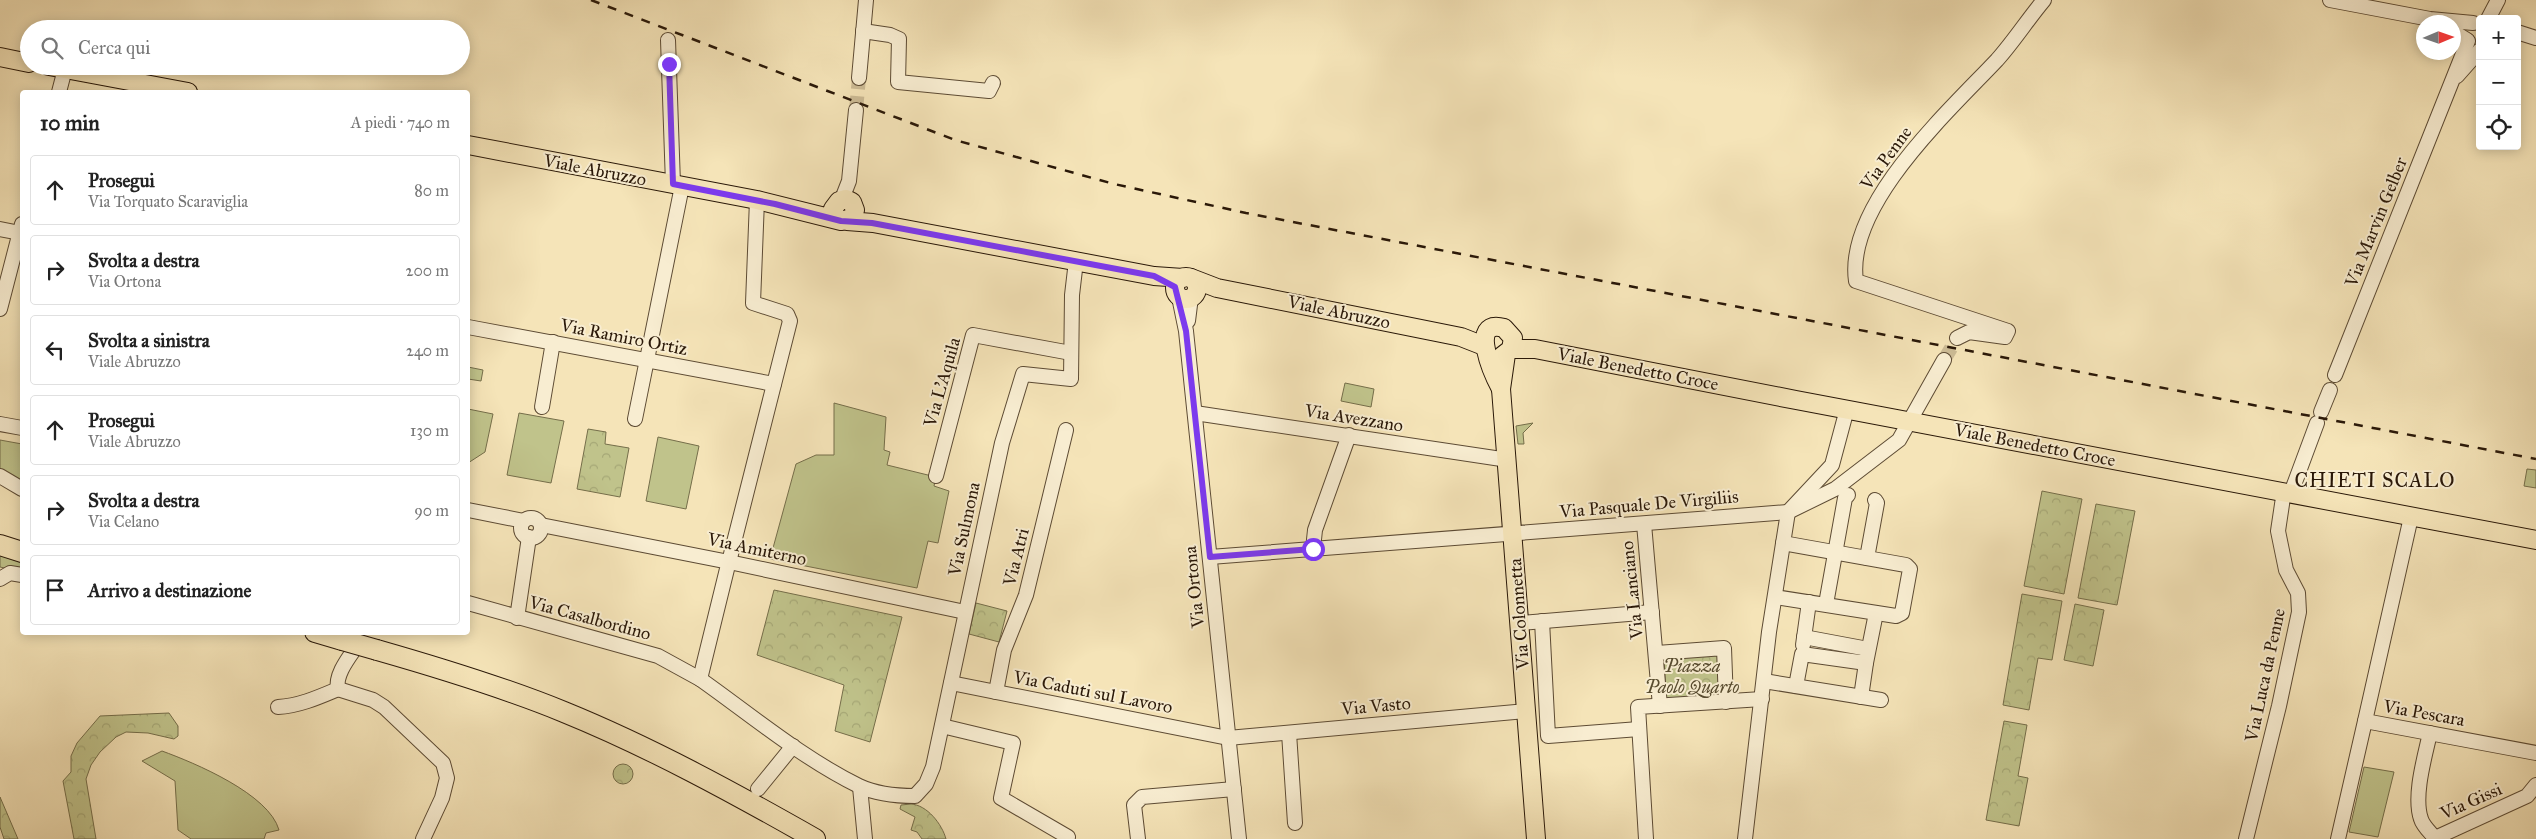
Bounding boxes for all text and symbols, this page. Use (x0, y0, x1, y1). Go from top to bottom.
north arrow (2416, 15, 2461, 60)
map controls (2476, 15, 2521, 150)
button: + (2476, 15, 2521, 60)
search box (20, 20, 470, 75)
icon: search (38, 34, 66, 62)
text: Cerca qui (78, 36, 150, 59)
route end (658, 53, 681, 76)
button: − (2476, 60, 2521, 105)
button: locate (2476, 105, 2521, 150)
text: 10 min (40, 110, 100, 136)
text: A piedi · 740 m (351, 113, 450, 132)
street label: Via Penne (1855, 122, 1916, 195)
street label: Viale Abruzzo (541, 149, 648, 191)
street label: Via Marvin Gelber (2340, 154, 2412, 291)
text: Prosegui (88, 169, 155, 192)
icon: ahead (41, 176, 69, 204)
text: 80 m (414, 181, 449, 200)
text: Via Torquato Scaraviglia (88, 192, 248, 211)
text: Svolta a destra (88, 249, 200, 272)
icon: right (41, 256, 69, 284)
text: 200 m (406, 261, 449, 280)
text: Via Ortona (88, 272, 161, 291)
street label: Viale Abruzzo (1285, 290, 1392, 334)
street label: Via Ramiro Ortiz (558, 314, 689, 360)
text: Svolta a sinistra (88, 329, 210, 352)
street label: Via L'Aquila (918, 334, 966, 431)
icon: left (41, 336, 69, 364)
text: 240 m (406, 341, 449, 360)
street label: Viale Benedetto Croce (1555, 342, 1720, 395)
text: Viale Abruzzo (88, 352, 181, 371)
street label: Via Avezzano (1302, 399, 1405, 437)
text: Prosegui (88, 409, 155, 432)
icon: ahead (41, 416, 69, 444)
street label: Viale Benedetto Croce (1952, 418, 2117, 471)
text: 130 m (410, 421, 449, 440)
text: Viale Abruzzo (88, 432, 181, 451)
district label: CHIETI SCALO (2294, 468, 2456, 492)
street label: Via Sulmona (943, 480, 985, 579)
street label: Via Pasquale De Virgiliis (1558, 485, 1739, 524)
text: Svolta a destra (88, 489, 200, 512)
icon: right (41, 496, 69, 524)
text: 90 m (414, 501, 449, 520)
text: Via Celano (88, 512, 159, 531)
street label: Via Atri (998, 526, 1034, 589)
street label: Via Amiterno (705, 528, 808, 570)
route start (1302, 538, 1325, 561)
street label: Via Lanciano (1616, 540, 1648, 641)
street label: Via Ortona (1179, 545, 1209, 630)
street label: Via Colonnetta (1504, 557, 1534, 671)
icon: arrive (41, 576, 69, 604)
text: Arrivo a destinazione (88, 579, 251, 602)
street label: Via Casalbordino (526, 591, 653, 645)
street label: Via Luca da Penne (2240, 606, 2290, 745)
park label: Piazza Paolo Quarto (1645, 655, 1740, 698)
street label: Via Caduti sul Lavoro (1011, 666, 1175, 718)
street label: Via Vasto (1339, 692, 1412, 720)
street label: Via Pescara (2381, 695, 2467, 731)
street label: Via Gissi (2436, 778, 2505, 825)

